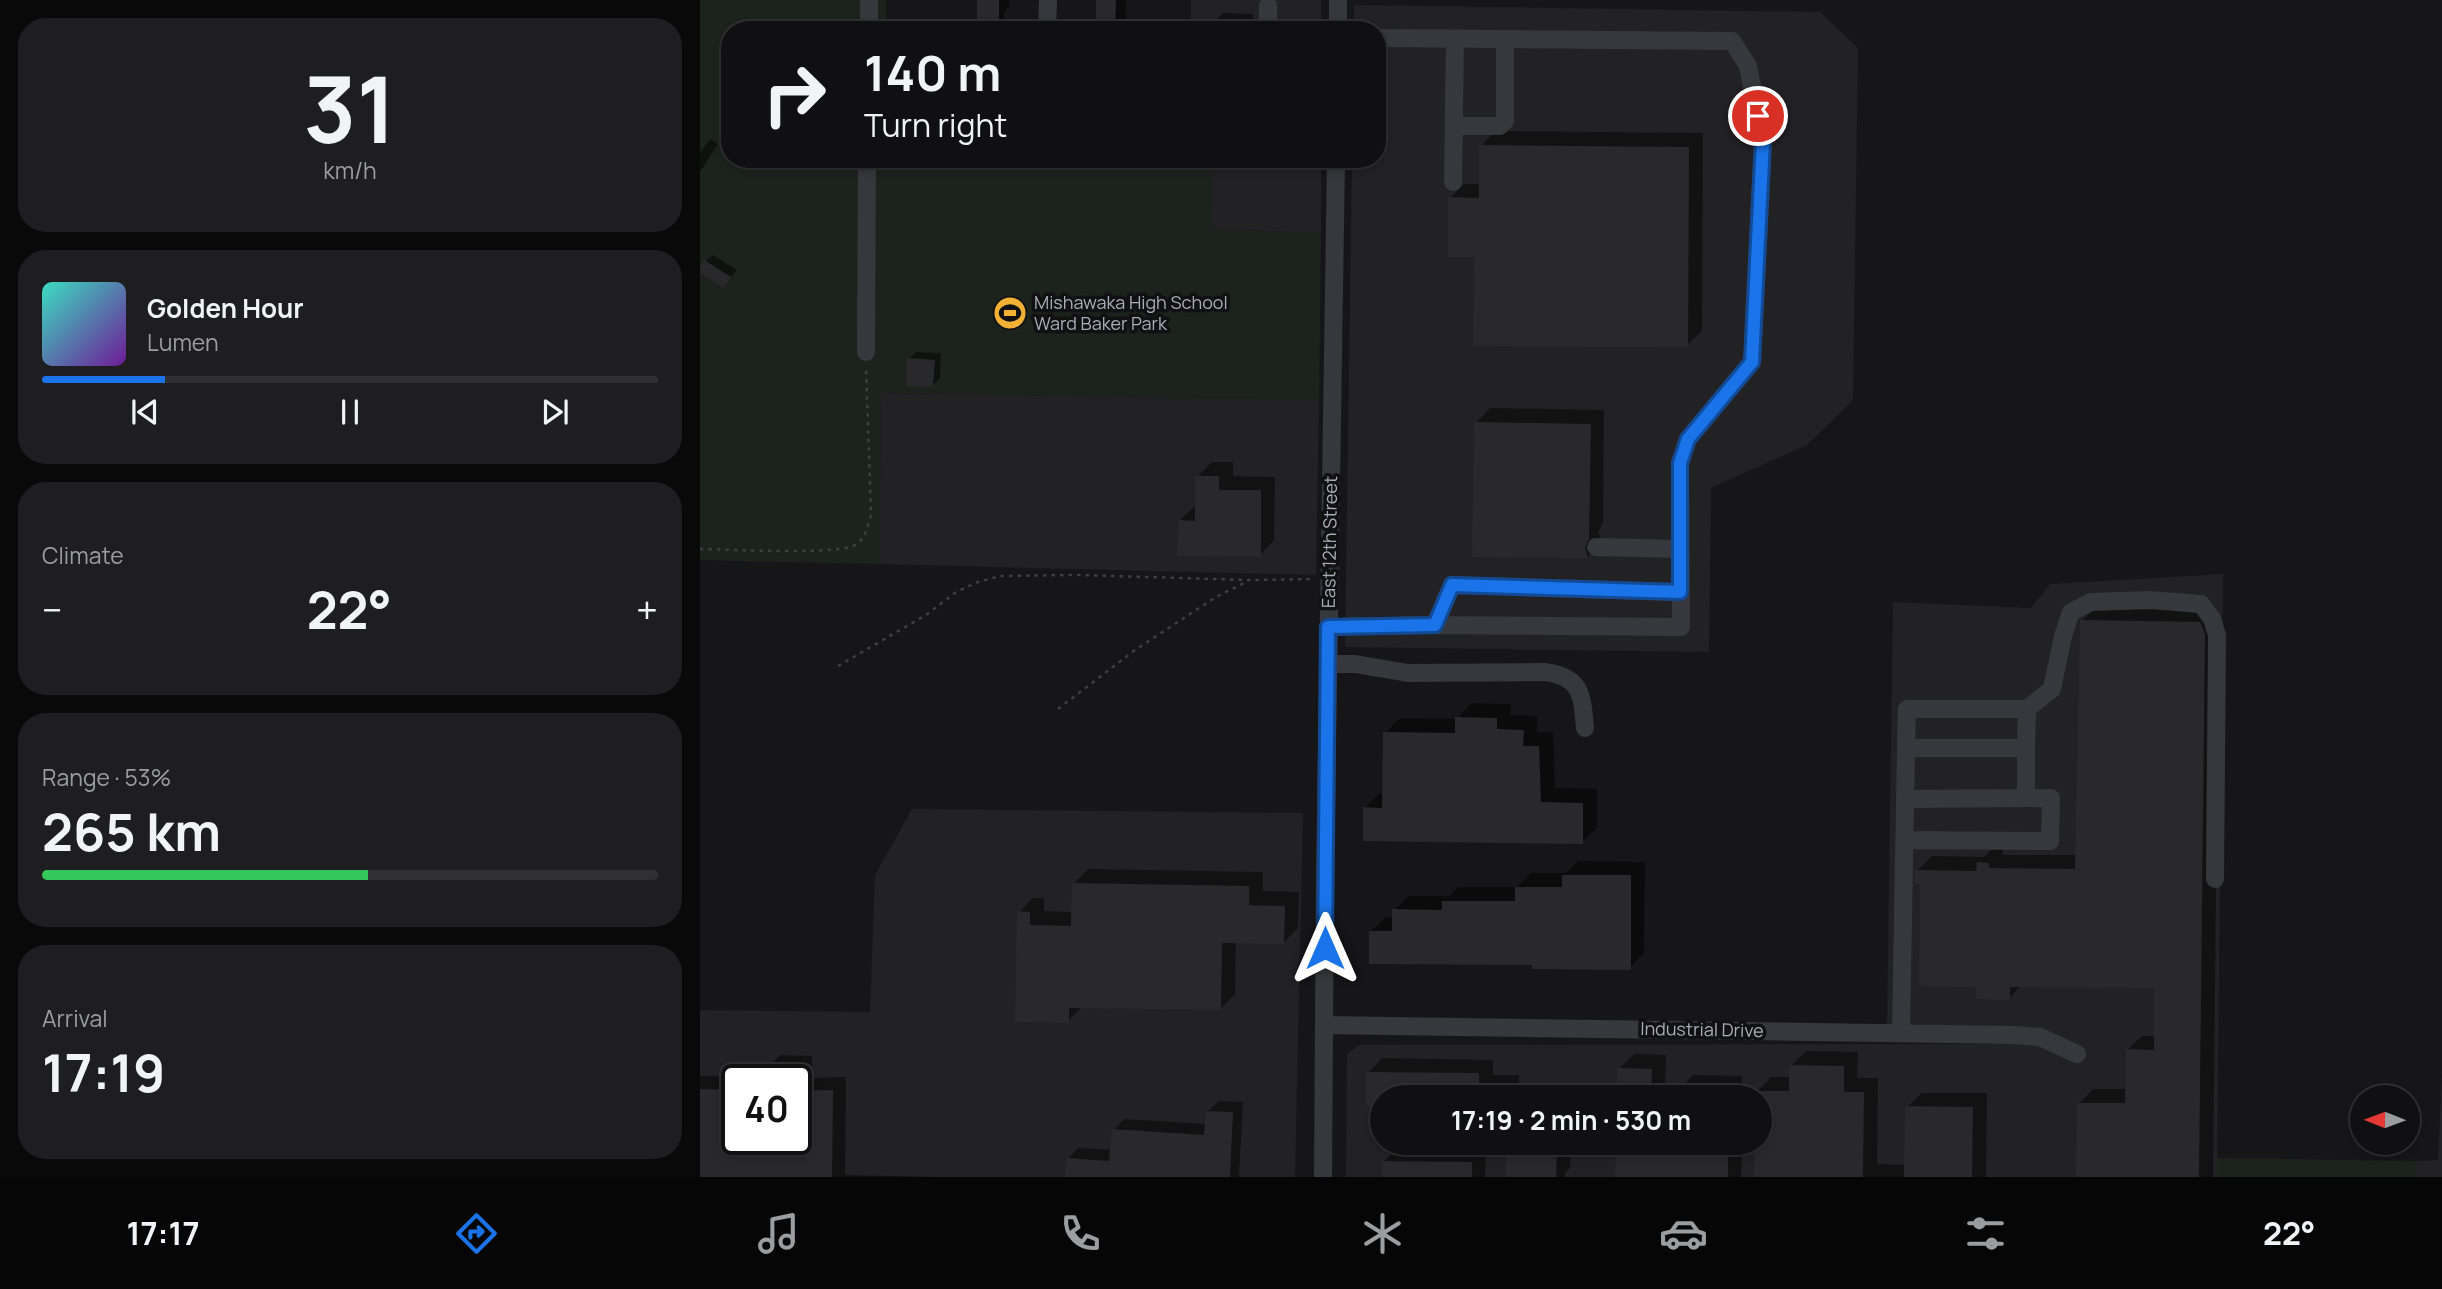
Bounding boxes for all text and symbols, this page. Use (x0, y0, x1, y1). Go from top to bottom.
text: 140 m (864, 39, 1001, 106)
text: 31 (304, 46, 396, 170)
icon: right (749, 49, 840, 140)
pin (1728, 86, 1788, 146)
icon: arrive (1739, 97, 1777, 135)
text: Turn right (864, 103, 1007, 147)
text: km/h (323, 154, 377, 186)
text: Golden Hour (147, 290, 304, 326)
place label: Mishawaka High School Ward Baker Park (1034, 290, 1228, 335)
sports icon: Mishawaka High School Ward Baker Park (991, 294, 1029, 332)
text: Lumen (147, 326, 219, 358)
icon: previous (126, 393, 164, 431)
icon: pause (331, 393, 369, 431)
icon: next (536, 393, 574, 431)
street label: East 12th Street (1316, 476, 1342, 608)
text: Climate (42, 539, 124, 571)
text: 22° (307, 574, 392, 645)
text: − (42, 583, 63, 635)
text: + (636, 583, 658, 635)
text: Range · 53% (42, 761, 171, 793)
text: 265 km (42, 796, 221, 867)
position arrow (1288, 911, 1362, 985)
text: Arrival (42, 1002, 108, 1034)
street label: Industrial Drive (1640, 1016, 1764, 1042)
text: 17:19 (42, 1037, 165, 1108)
speed limit sign: 40 (721, 1064, 812, 1155)
north arrow (2350, 1085, 2420, 1155)
map controls (2350, 1085, 2420, 1155)
text: 17:19 · 2 min · 530 m (1451, 1102, 1691, 1138)
icon: directions (452, 1209, 501, 1258)
icon: music (754, 1209, 803, 1258)
icon: phone (1056, 1209, 1105, 1258)
icon: climate (1358, 1209, 1407, 1258)
icon: car (1659, 1209, 1708, 1258)
icon: filters (1961, 1209, 2010, 1258)
text: 17:17 (126, 1211, 200, 1255)
text: 22° (2263, 1211, 2316, 1255)

